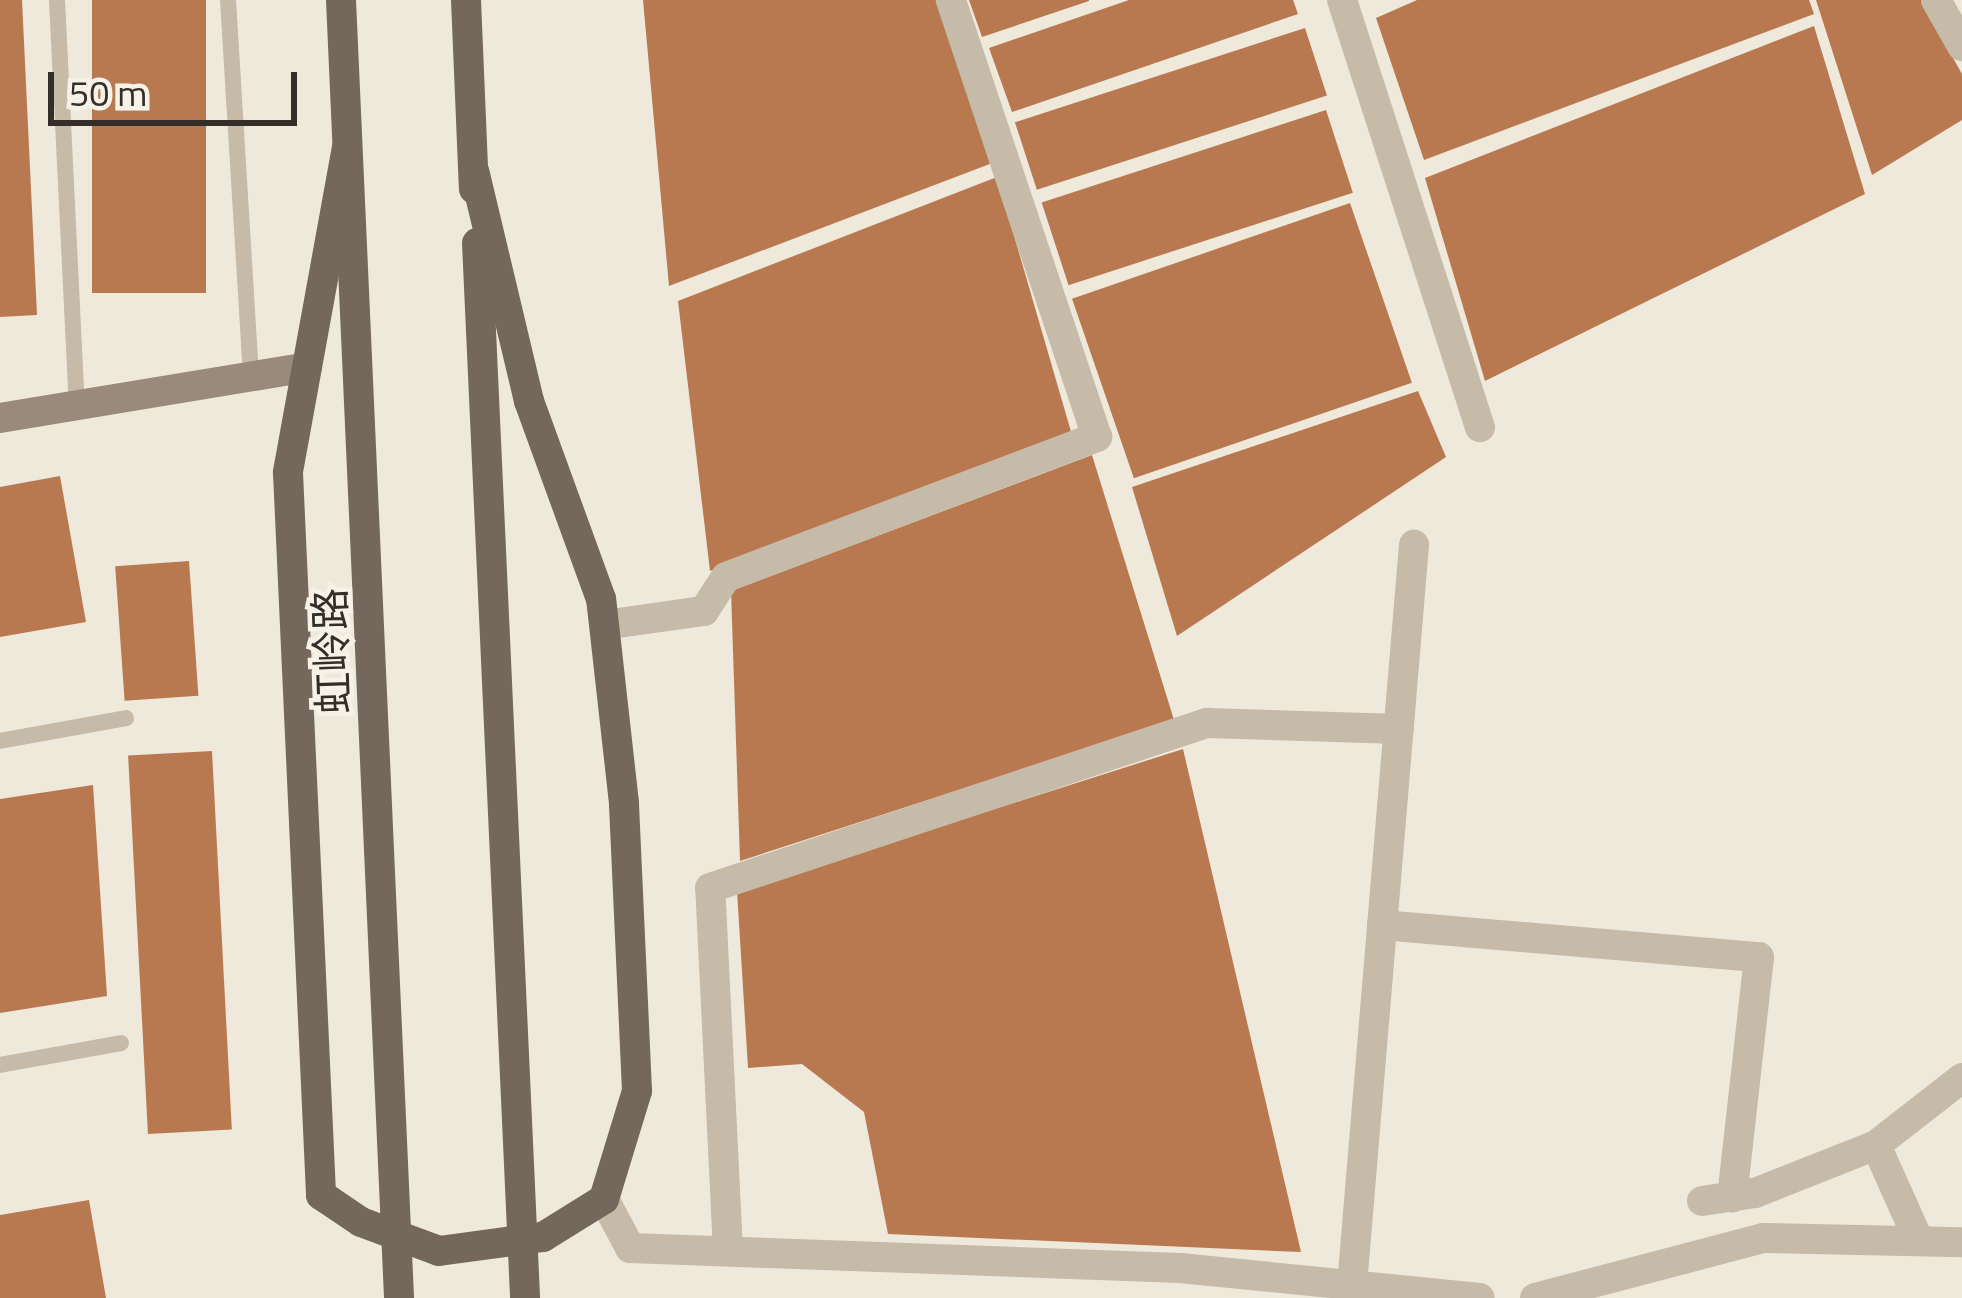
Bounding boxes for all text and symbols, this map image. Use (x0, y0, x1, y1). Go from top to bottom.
scale bar (54, 48, 303, 122)
text: 50 m (69, 65, 147, 120)
street label: 虹岭路 (304, 587, 358, 715)

